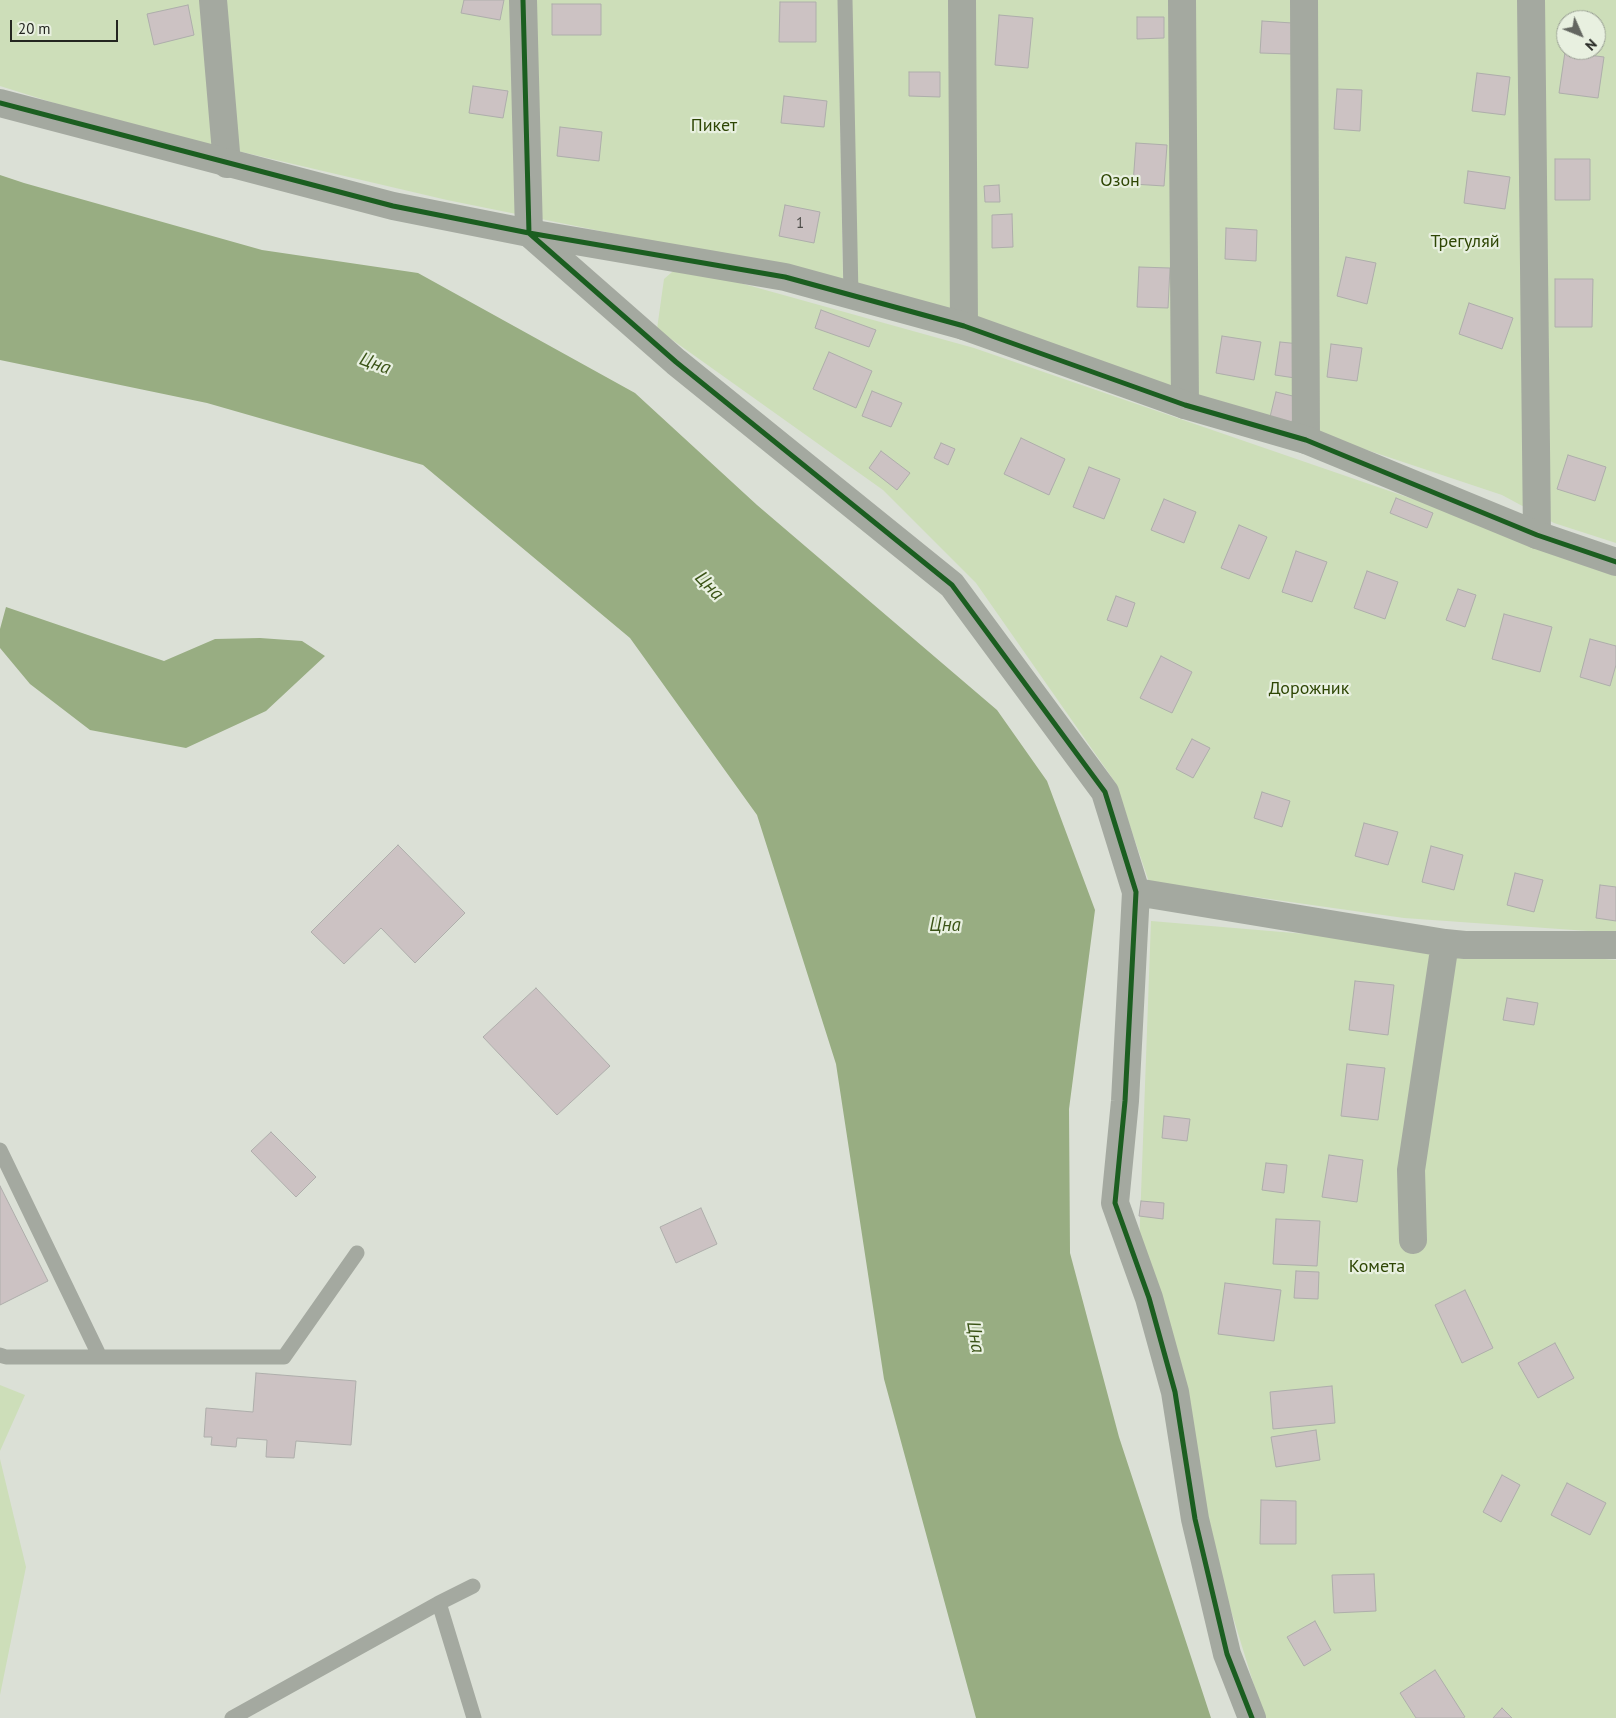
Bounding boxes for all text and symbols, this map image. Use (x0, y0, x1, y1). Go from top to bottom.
scale bar (12, 10, 120, 42)
north arrow (1556, 10, 1606, 60)
text: 20 m (18, 19, 51, 38)
text: N (1581, 35, 1601, 54)
park label: Пикет (691, 115, 737, 137)
park label: Озон (1100, 170, 1140, 192)
house number: 1 (796, 215, 804, 233)
park label: Трегуляй (1430, 231, 1500, 253)
water label: Цна (356, 348, 394, 380)
water label: Цна (690, 567, 728, 605)
park label: Дорожник (1269, 678, 1349, 700)
water label: Цна (929, 915, 961, 937)
park label: Комета (1349, 1256, 1405, 1278)
water label: Цна (961, 1319, 989, 1355)

